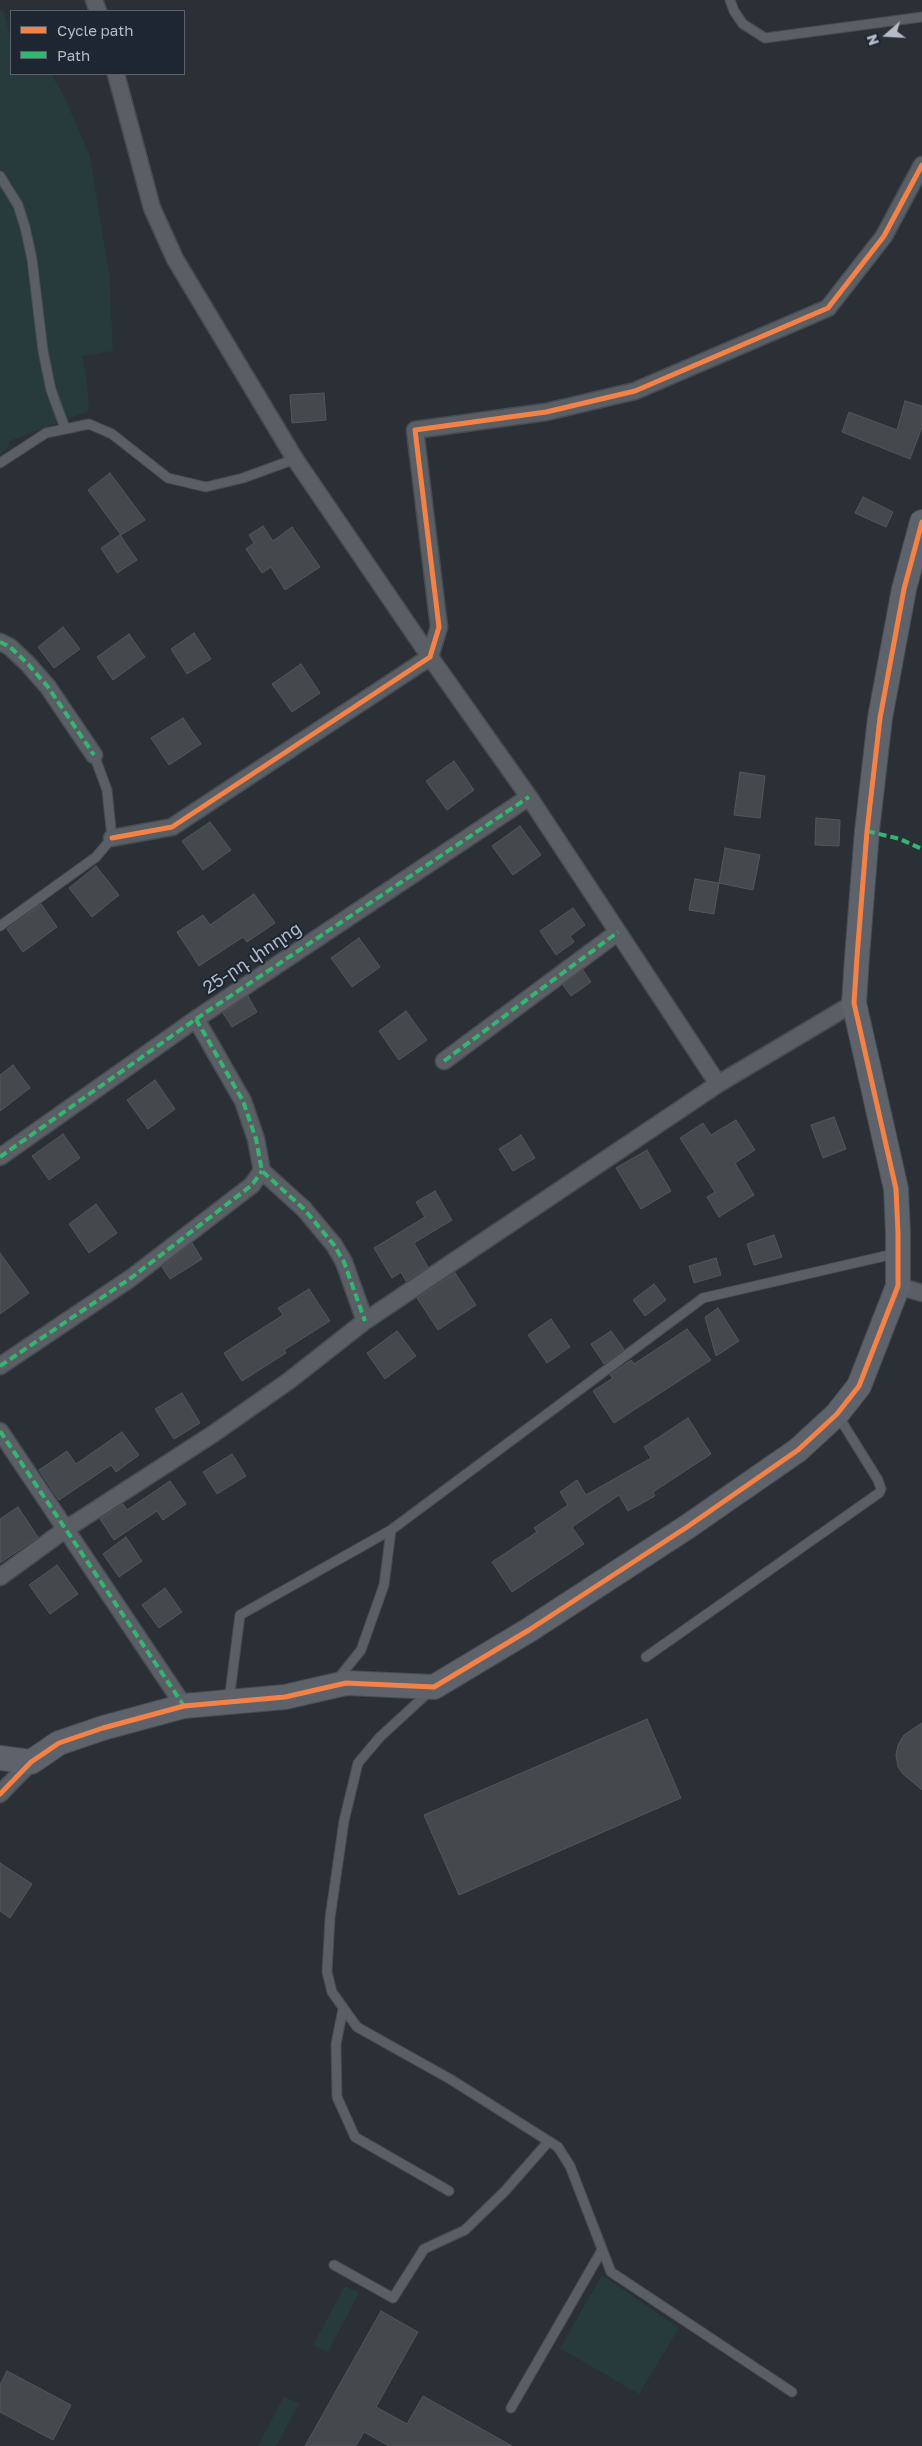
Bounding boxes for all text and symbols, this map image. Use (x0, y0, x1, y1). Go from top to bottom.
legend (10, 10, 185, 75)
north arrow (862, 10, 912, 60)
text: Cycle path (57, 21, 133, 39)
text: N (863, 32, 882, 48)
text: Path (57, 46, 90, 64)
street label: 25-րդ փողոց (199, 917, 305, 999)

